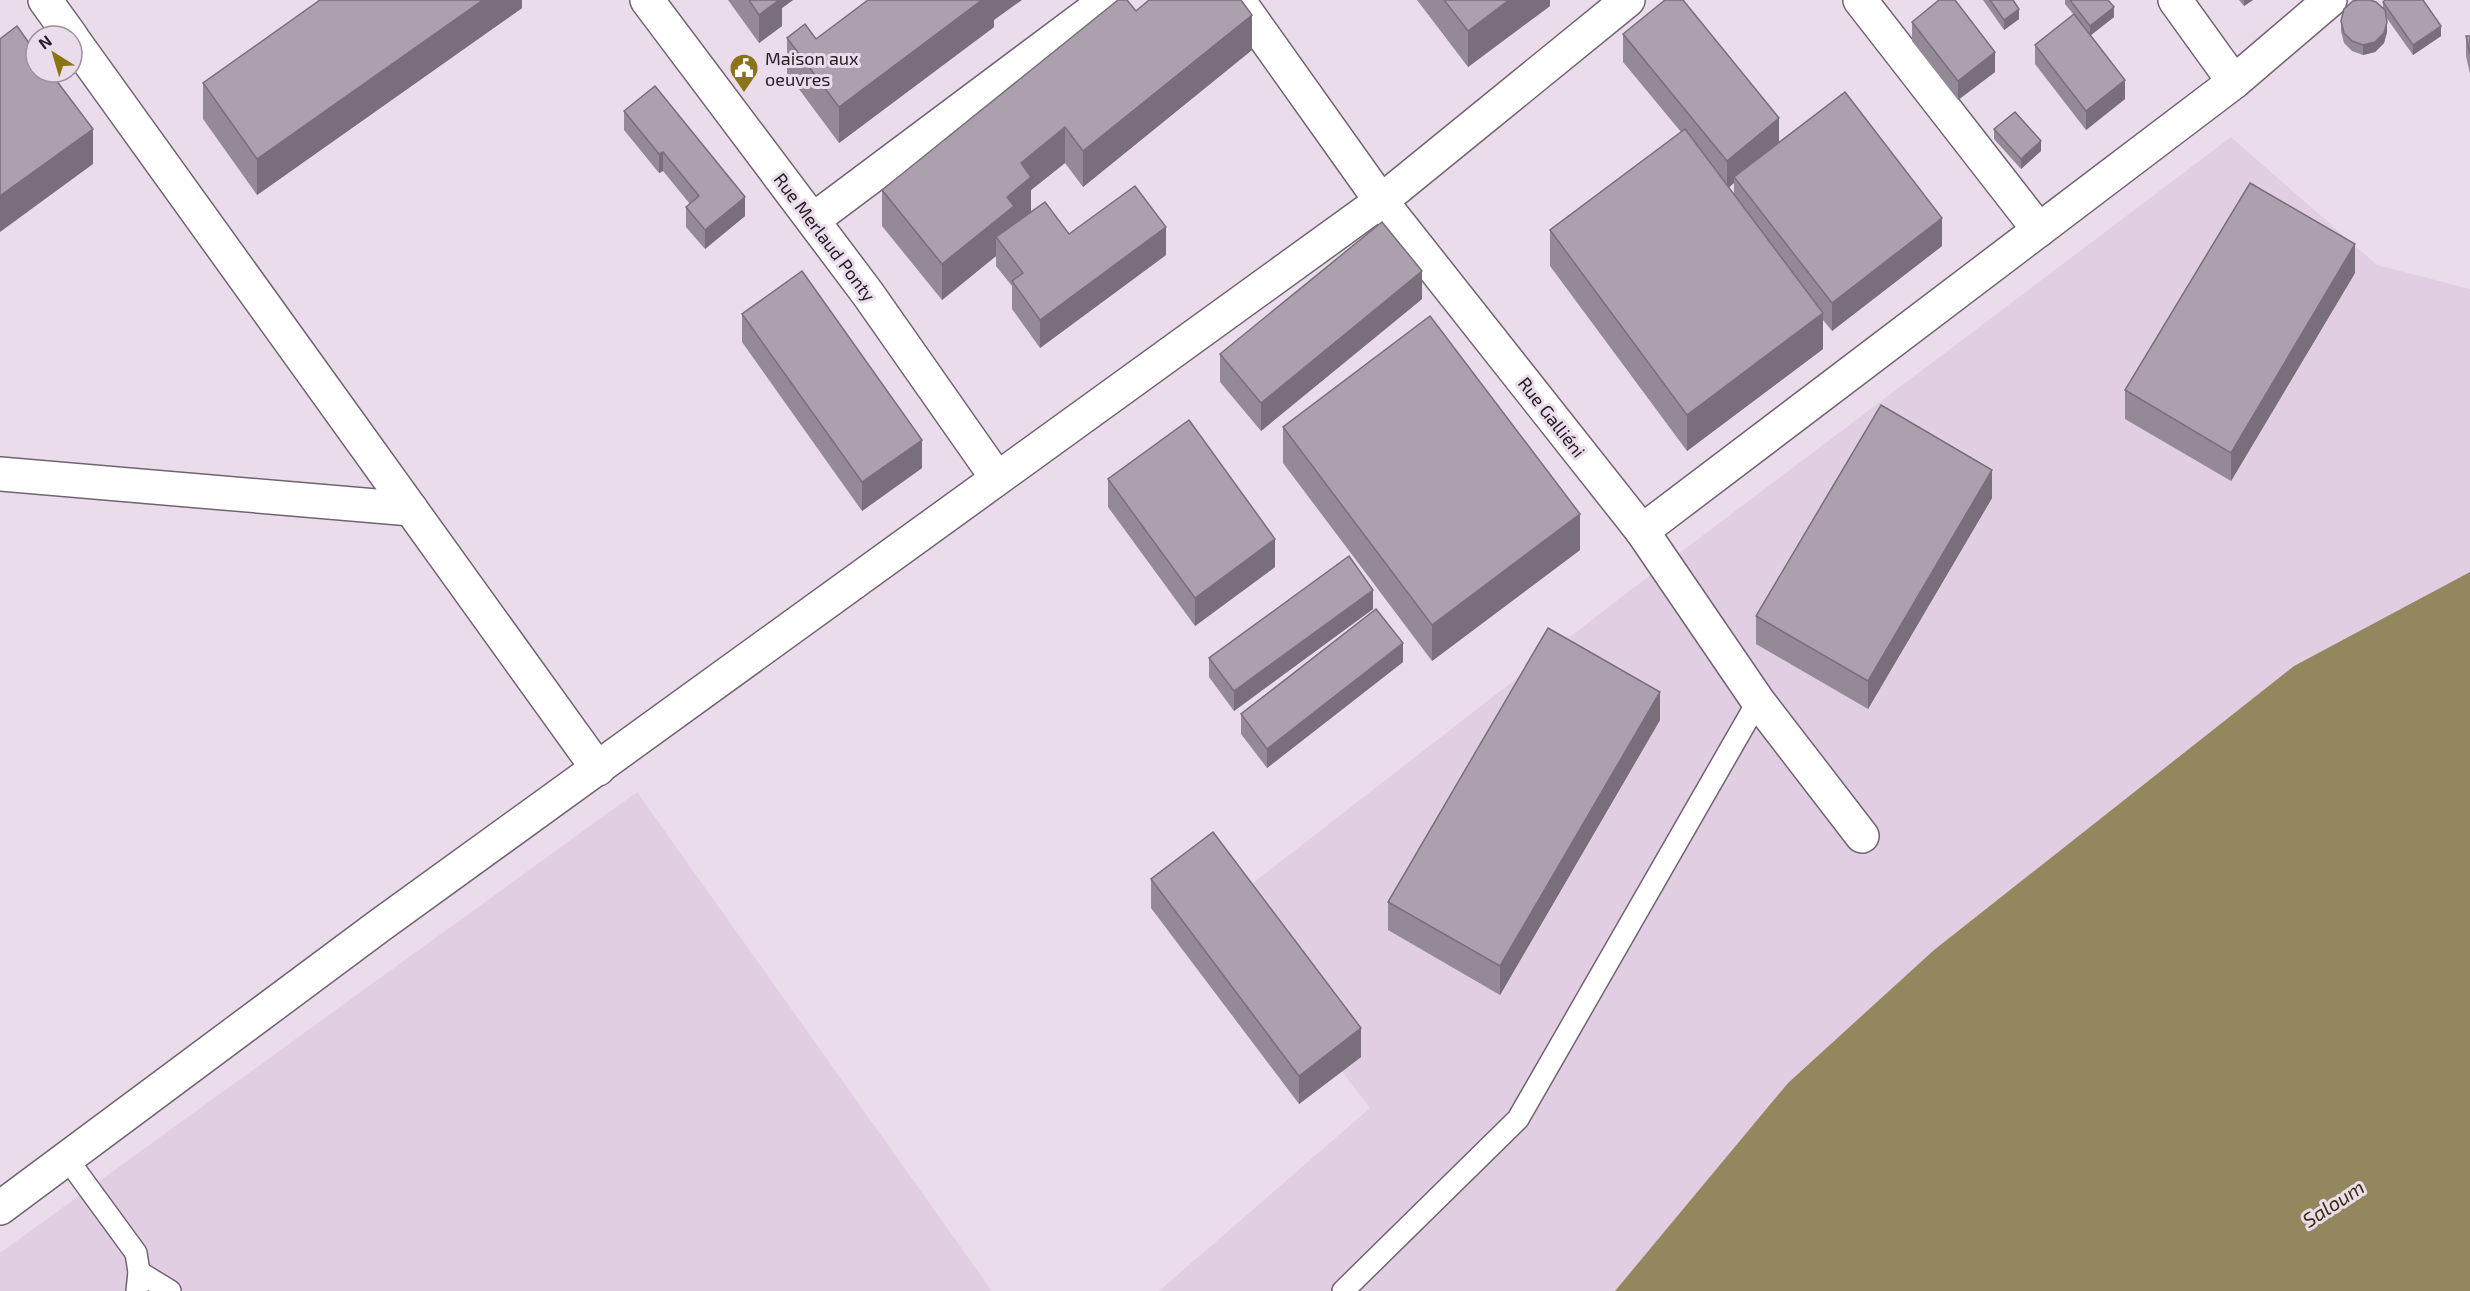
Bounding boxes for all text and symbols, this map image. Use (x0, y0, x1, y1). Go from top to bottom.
north arrow (24, 24, 84, 84)
text: N (34, 31, 55, 53)
place label: Maison aux oeuvres (765, 47, 859, 90)
public building icon: Maison aux oeuvres (728, 52, 760, 94)
street label: Rue Merlaud Ponty (770, 168, 881, 306)
street label: Rue Galliéni (1514, 372, 1590, 462)
water label: Saloum (2298, 1174, 2368, 1232)

